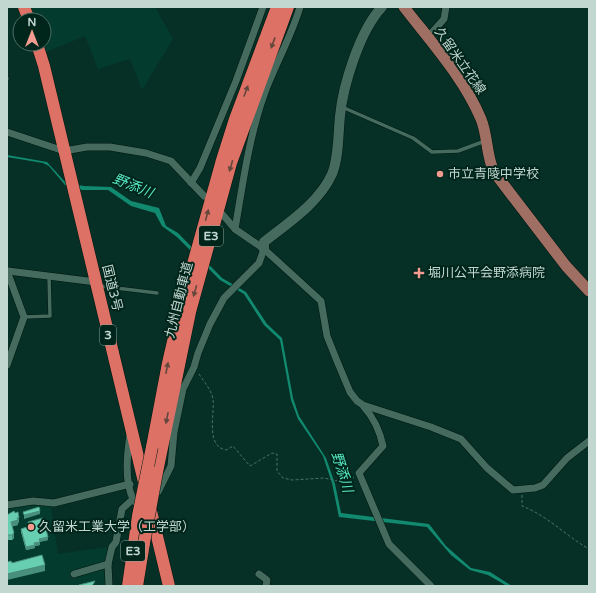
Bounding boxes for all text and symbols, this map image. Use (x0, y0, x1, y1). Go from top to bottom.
north arrow (12, 12, 52, 52)
text: N (28, 16, 36, 29)
street label: 久留米立花線 (431, 24, 489, 98)
one-way arrow (270, 38, 276, 50)
one-way arrow (243, 84, 249, 96)
one-way arrow (228, 160, 234, 172)
place label: 市立青陵中学校 (448, 166, 539, 182)
marker: 市立青陵中学校 (435, 169, 445, 179)
water label: 野添川 (110, 170, 158, 202)
one-way arrow (204, 208, 210, 220)
road number: E3 (199, 226, 223, 246)
street label: 九州自動車道 (162, 260, 196, 340)
street label: 国道3号 (99, 263, 125, 313)
place label: 堀川公平会野添病院 (428, 265, 545, 281)
marker: 堀川公平会野添病院 (413, 267, 425, 279)
one-way arrow (192, 285, 198, 297)
road number: 3 (100, 325, 116, 345)
one-way arrow (164, 361, 170, 374)
one-way arrow (164, 412, 170, 424)
water label: 野添川 (328, 449, 357, 496)
place label: 久留米工業大学（工学部） (39, 519, 195, 535)
marker: 久留米工業大学（工学部） (26, 522, 36, 532)
road number: E3 (121, 541, 145, 561)

